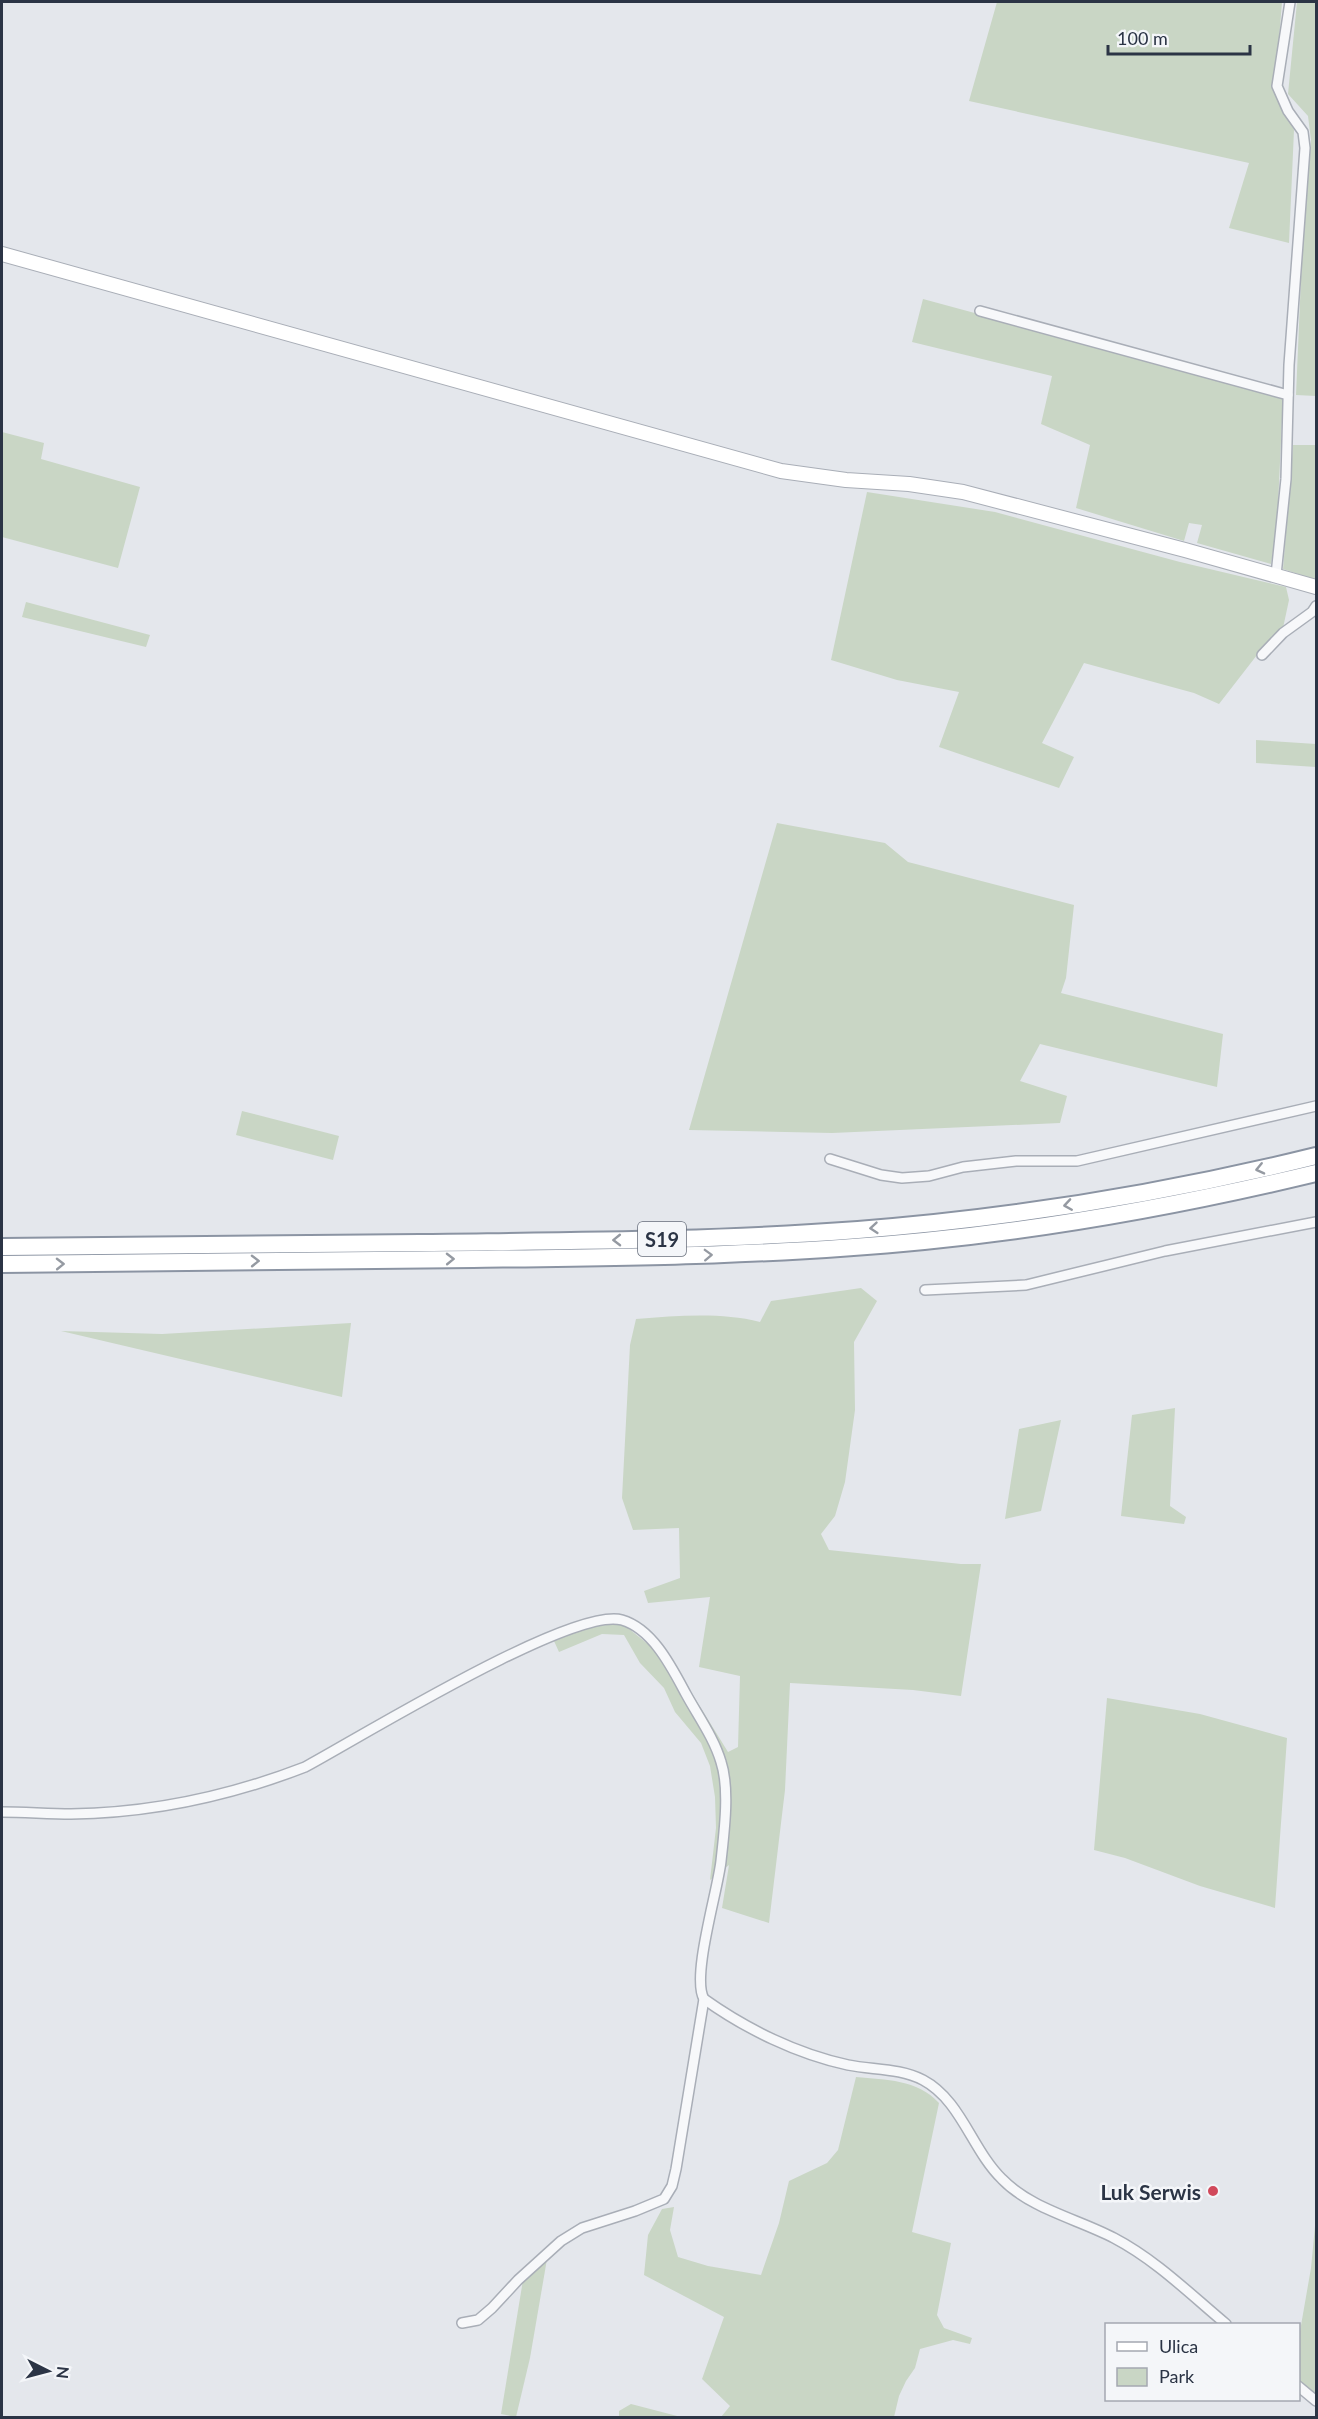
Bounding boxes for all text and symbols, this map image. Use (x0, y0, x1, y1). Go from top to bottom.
scale bar (1108, 18, 1250, 56)
text: 100 m (1117, 27, 1168, 49)
one-way arrow (1255, 1162, 1265, 1175)
one-way arrow (1063, 1199, 1073, 1211)
road number: S19 (638, 1222, 686, 1256)
one-way arrow (870, 1222, 879, 1235)
one-way arrow (612, 1234, 621, 1246)
one-way arrow (703, 1249, 712, 1261)
one-way arrow (445, 1253, 454, 1265)
one-way arrow (250, 1255, 259, 1267)
one-way arrow (55, 1257, 64, 1270)
place label: Luk Serwis (1100, 2179, 1201, 2204)
marker: Luk Serwis (1206, 2184, 1220, 2198)
legend (1105, 2323, 1300, 2401)
text: Ulica (1159, 2335, 1198, 2357)
north arrow (18, 2341, 78, 2401)
text: N (53, 2365, 74, 2380)
text: Park (1159, 2365, 1195, 2387)

